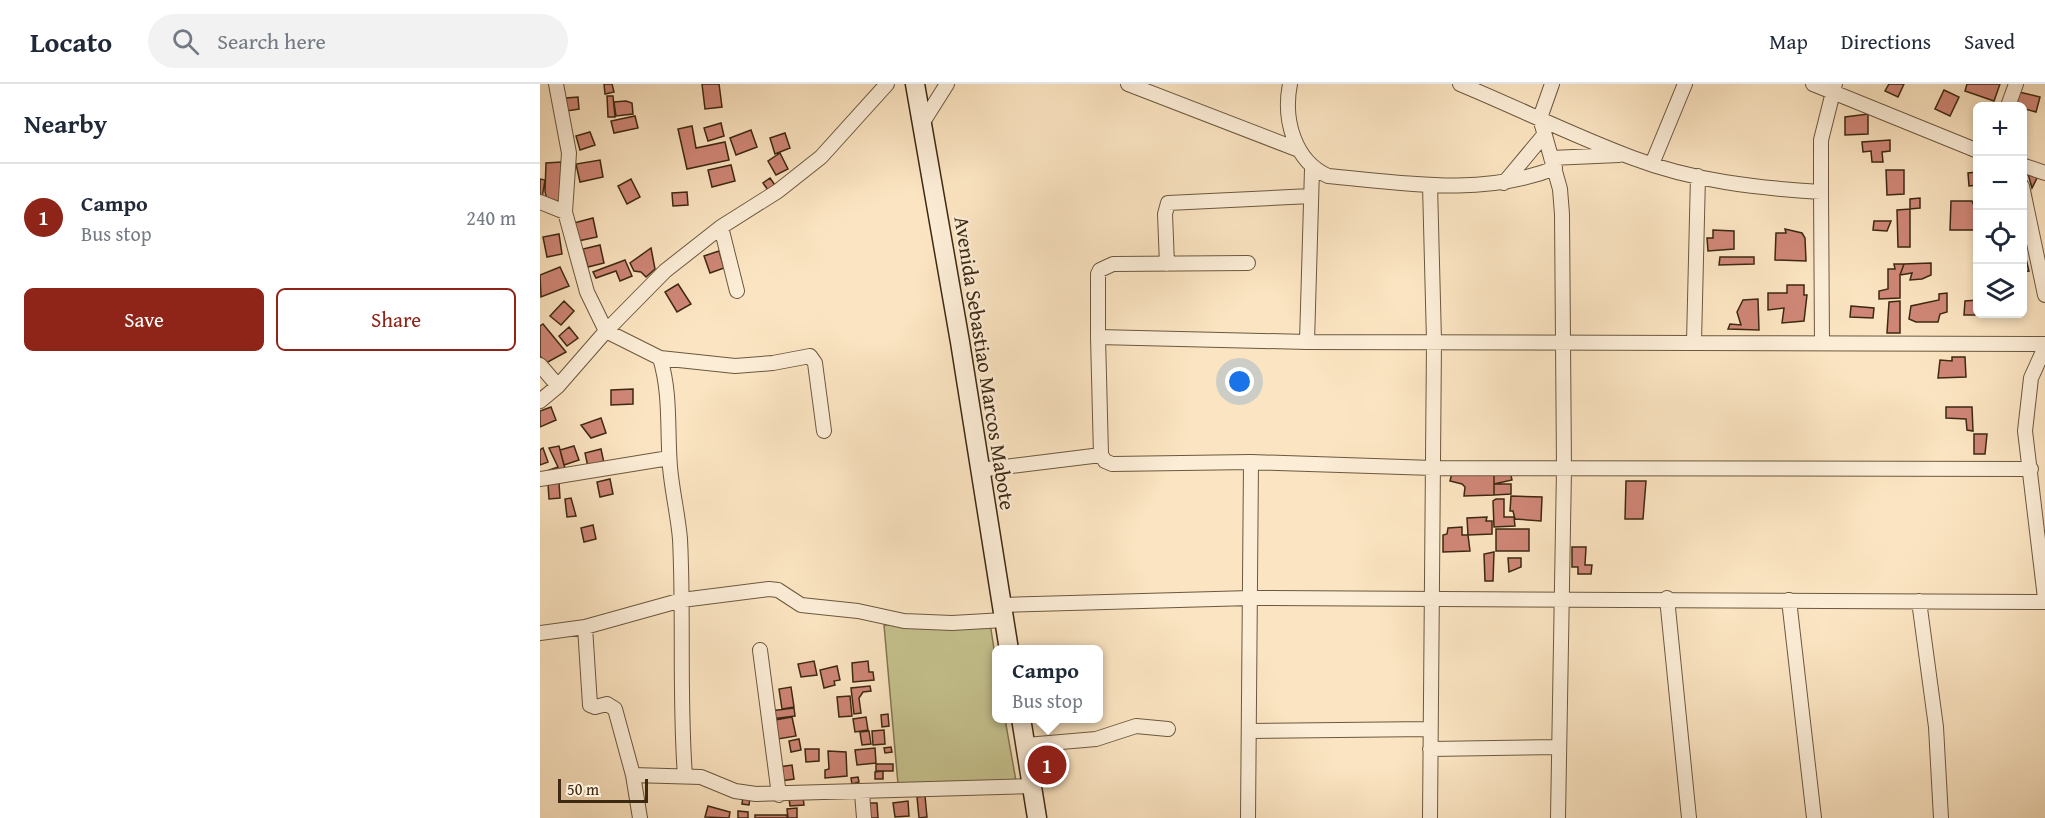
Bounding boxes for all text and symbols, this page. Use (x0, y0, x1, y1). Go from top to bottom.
search box (148, 14, 568, 68)
text: Locato (30, 21, 112, 62)
icon: search (169, 25, 202, 58)
text: Search here (217, 25, 326, 57)
text: Map (1769, 26, 1808, 57)
text: Directions (1841, 26, 1931, 57)
text: Saved (1964, 26, 2015, 57)
map controls (1973, 102, 2027, 318)
button: + (1973, 102, 2027, 156)
text: Nearby (24, 104, 107, 143)
button: − (1973, 156, 2027, 210)
text: Campo (81, 187, 148, 219)
text: 1 (38, 203, 49, 232)
text: 240 m (466, 203, 516, 232)
button: locate (1973, 210, 2027, 264)
street label: Avenida Sebastiao Marcos Mabote (946, 214, 1024, 512)
text: Bus stop (81, 219, 152, 248)
button: layers (1973, 264, 2027, 318)
button: Save (24, 288, 264, 351)
button: Share (276, 288, 516, 351)
your location (1225, 367, 1254, 396)
popup (992, 645, 1103, 723)
text: Campo (1012, 654, 1079, 686)
text: Bus stop (1012, 686, 1083, 715)
pin: 1 (1028, 742, 1066, 788)
scale bar (558, 776, 648, 804)
text: 50 m (567, 777, 599, 801)

